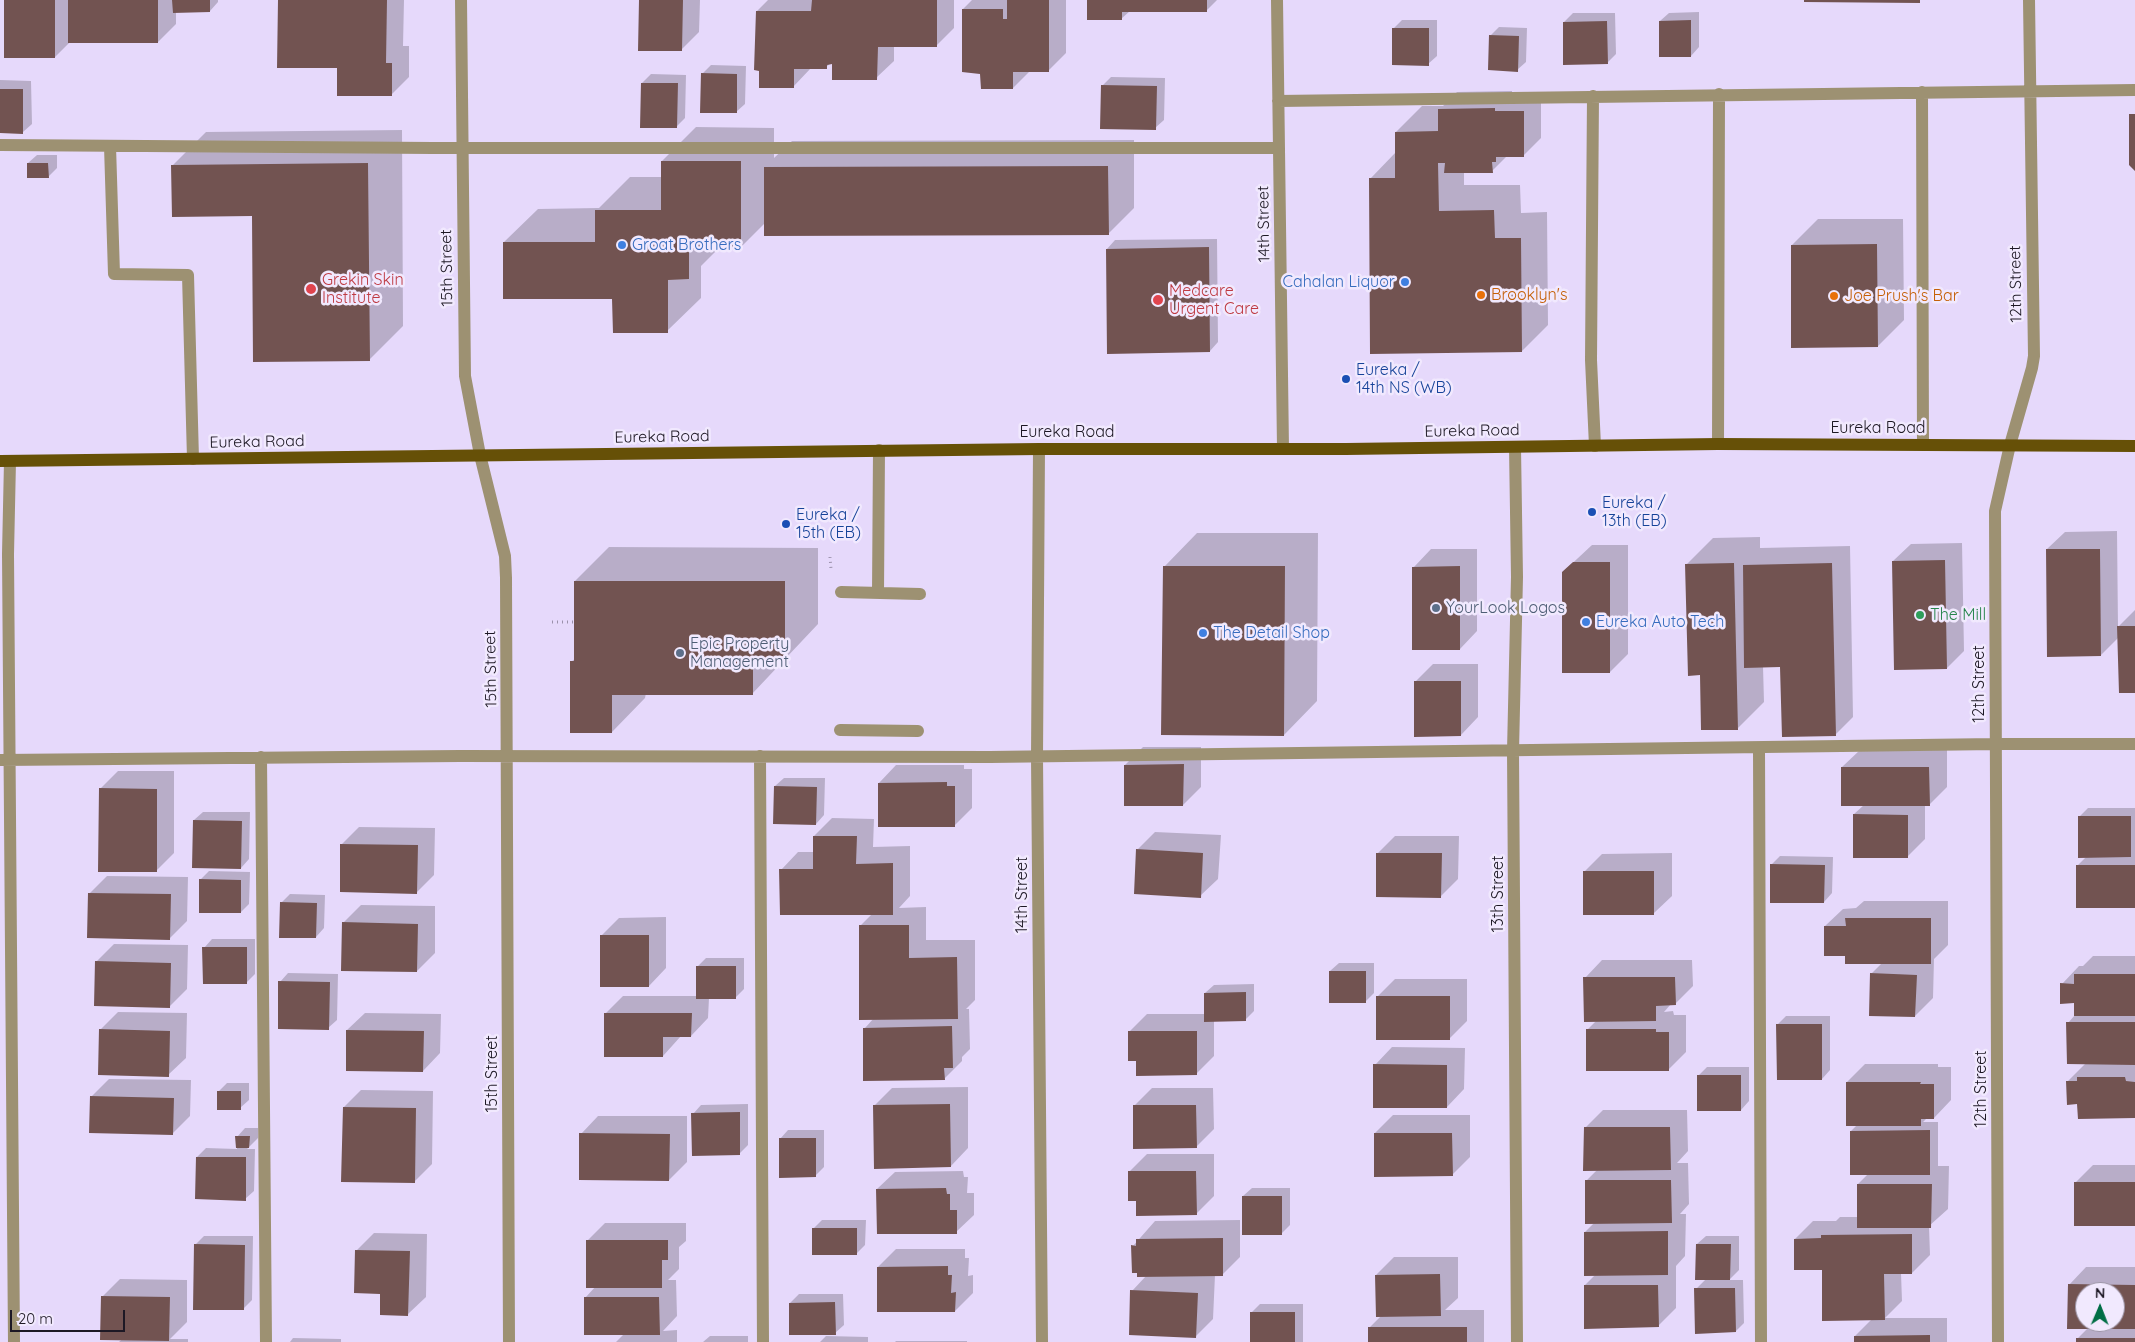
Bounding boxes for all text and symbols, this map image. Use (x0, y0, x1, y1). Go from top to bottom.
street label: 14th Street (1254, 185, 1274, 263)
street label: 15th Street (437, 229, 457, 307)
place label: Groat Brothers (632, 235, 741, 255)
marker: Groat Brothers (616, 239, 628, 251)
street label: 12th Street (2006, 245, 2026, 323)
place label: Grekin Skin Institute (322, 270, 404, 308)
place label: Cahalan Liquor (1283, 272, 1395, 292)
marker: Cahalan Liquor (1399, 276, 1411, 288)
place label: Medcare Urgent Care (1169, 281, 1259, 319)
marker: Grekin Skin Institute (304, 282, 318, 296)
place label: Brooklyn's (1491, 285, 1567, 305)
place label: Joe Prush's Bar (1844, 286, 1959, 306)
marker: Brooklyn's (1475, 289, 1487, 301)
marker: Joe Prush's Bar (1828, 290, 1840, 302)
marker: Medcare Urgent Care (1151, 293, 1165, 307)
place label: Eureka / 14th NS (WB) (1356, 360, 1452, 398)
marker: Eureka / 14th NS (WB) (1340, 373, 1352, 385)
street label: Eureka Road (1830, 418, 1926, 438)
street label: Eureka Road (1424, 421, 1520, 441)
street label: Eureka Road (1019, 422, 1115, 442)
street label: Eureka Road (614, 427, 710, 447)
street label: Eureka Road (209, 432, 305, 452)
place label: Eureka / 13th (EB) (1602, 493, 1667, 531)
place label: Eureka / 15th (EB) (796, 505, 861, 543)
marker: Eureka / 13th (EB) (1586, 506, 1598, 518)
marker: Eureka / 15th (EB) (780, 518, 792, 530)
place label: YourLook Logos (1446, 598, 1565, 618)
marker: YourLook Logos (1430, 602, 1442, 614)
place label: The Mill (1930, 605, 1986, 625)
marker: The Mill (1914, 609, 1926, 621)
place label: Eureka Auto Tech (1596, 612, 1724, 632)
marker: Eureka Auto Tech (1580, 616, 1592, 628)
place label: The Detail Shop (1213, 623, 1330, 643)
marker: The Detail Shop (1197, 627, 1209, 639)
street label: 15th Street (481, 630, 501, 708)
place label: Epic Property Management (690, 634, 789, 672)
street label: 12th Street (1969, 645, 1989, 723)
marker: Epic Property Management (674, 647, 686, 659)
street label: 13th Street (1488, 856, 1508, 932)
street label: 14th Street (1012, 857, 1032, 933)
street label: 15th Street (482, 1035, 502, 1113)
street label: 12th Street (1971, 1050, 1991, 1128)
north arrow (2075, 1282, 2125, 1332)
text: N (2095, 1284, 2106, 1302)
scale bar (12, 1300, 128, 1332)
text: 20 m (18, 1309, 53, 1328)

